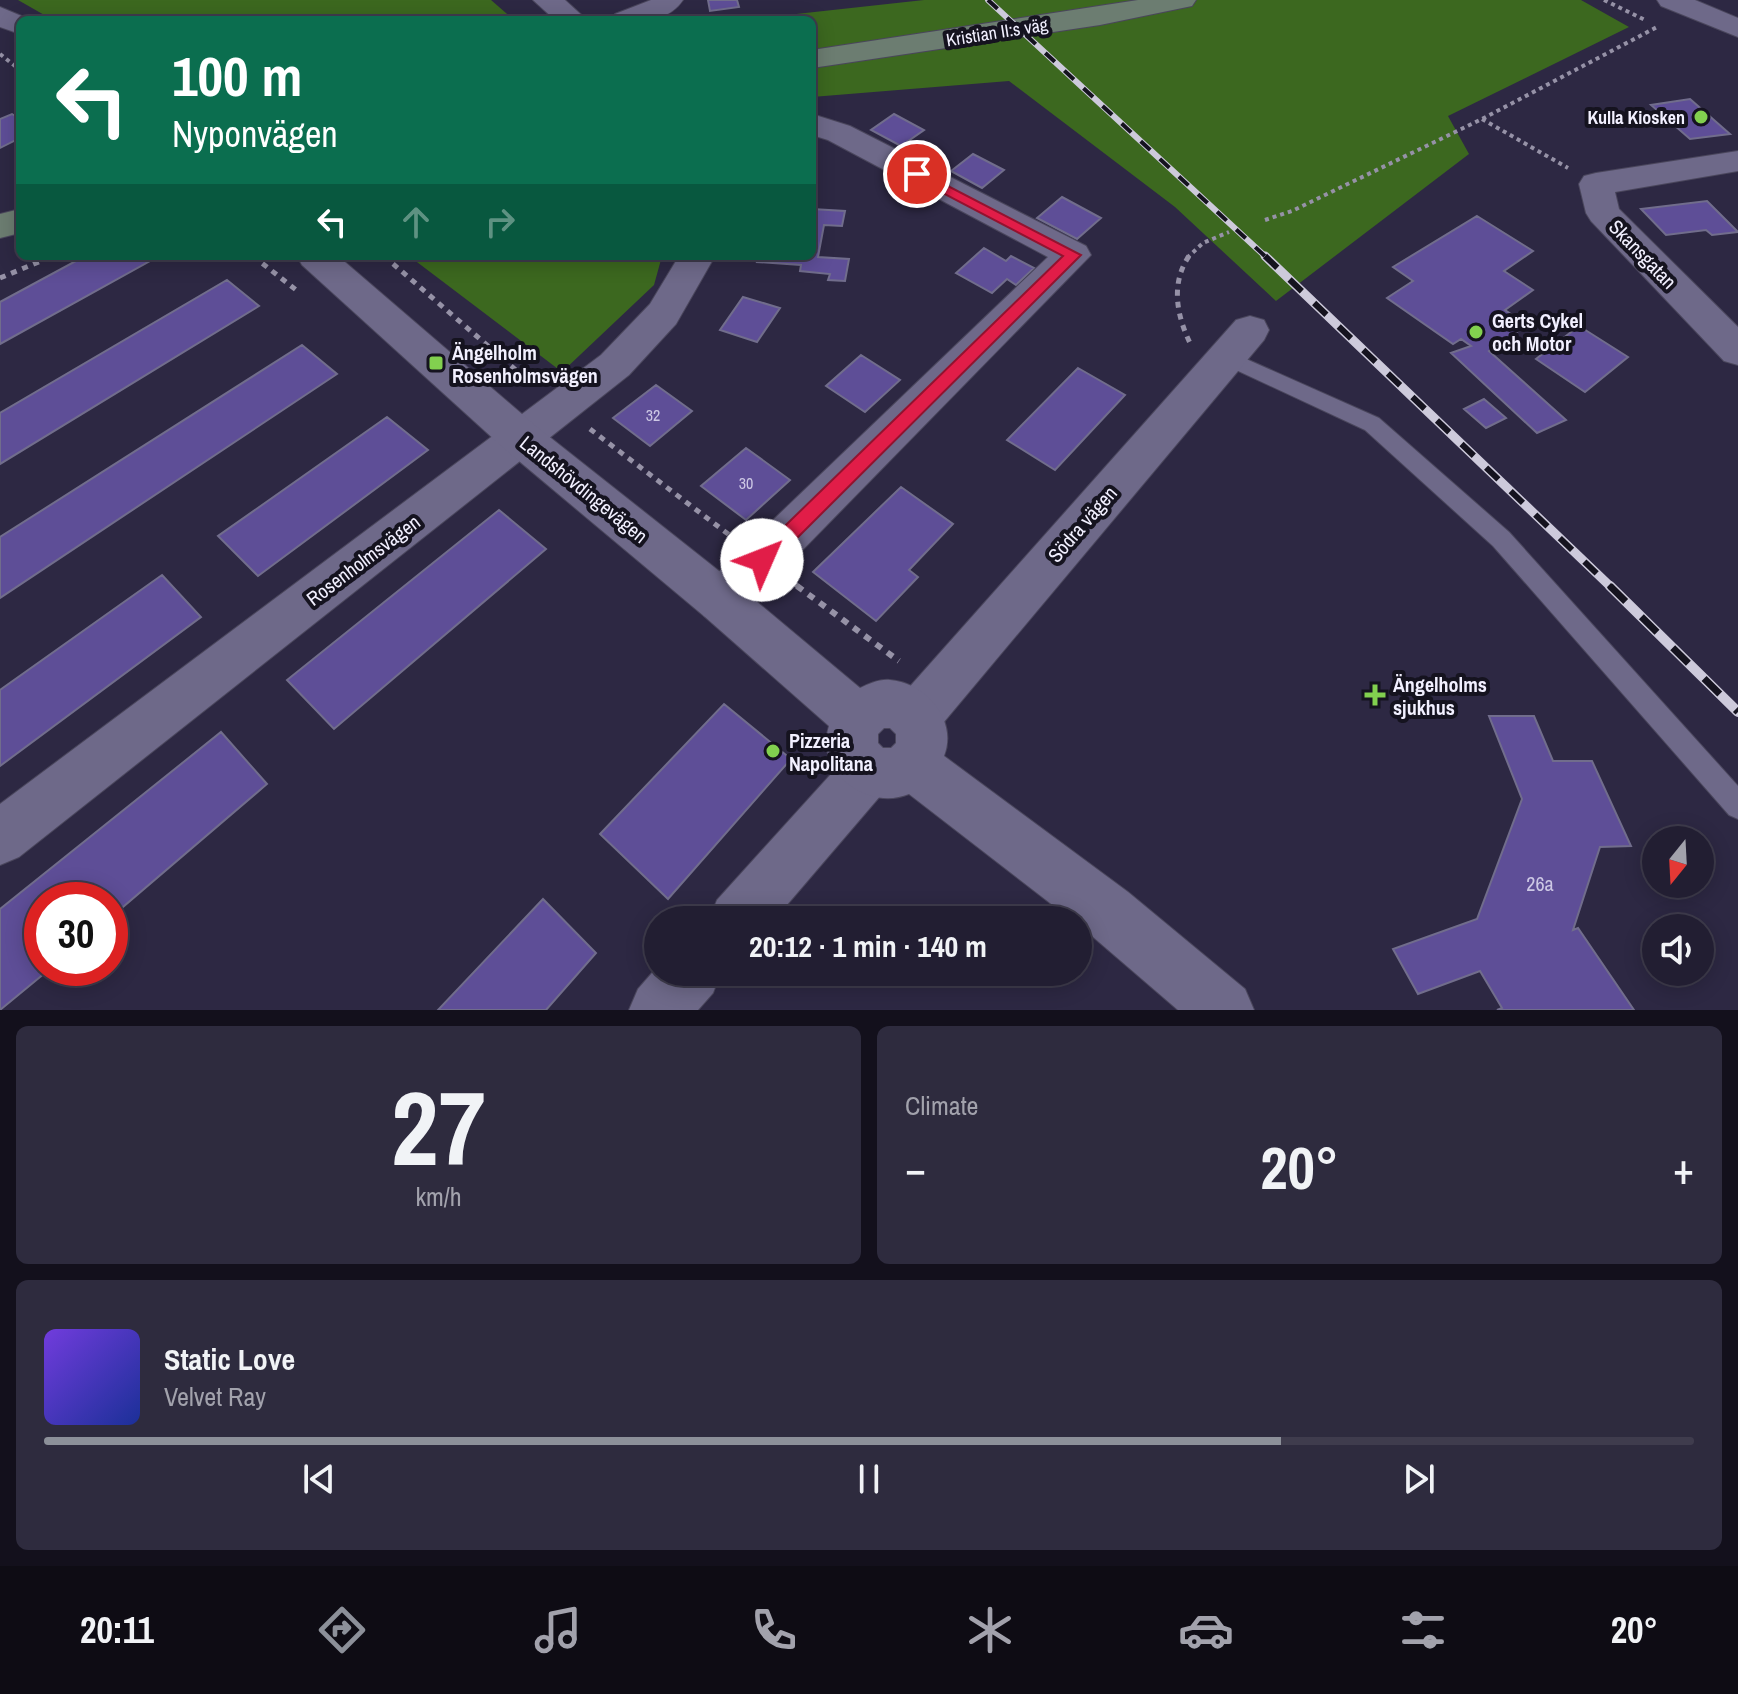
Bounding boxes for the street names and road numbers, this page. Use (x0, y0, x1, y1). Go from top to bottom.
street label: Kristian II:s väg (944, 12, 1050, 52)
street label: Skansgatan (1603, 213, 1683, 295)
street label: Landshövdingevägen (515, 429, 653, 549)
street label: Södra vägen (1041, 480, 1123, 568)
street label: Rosenholmsvägen (301, 508, 425, 612)

